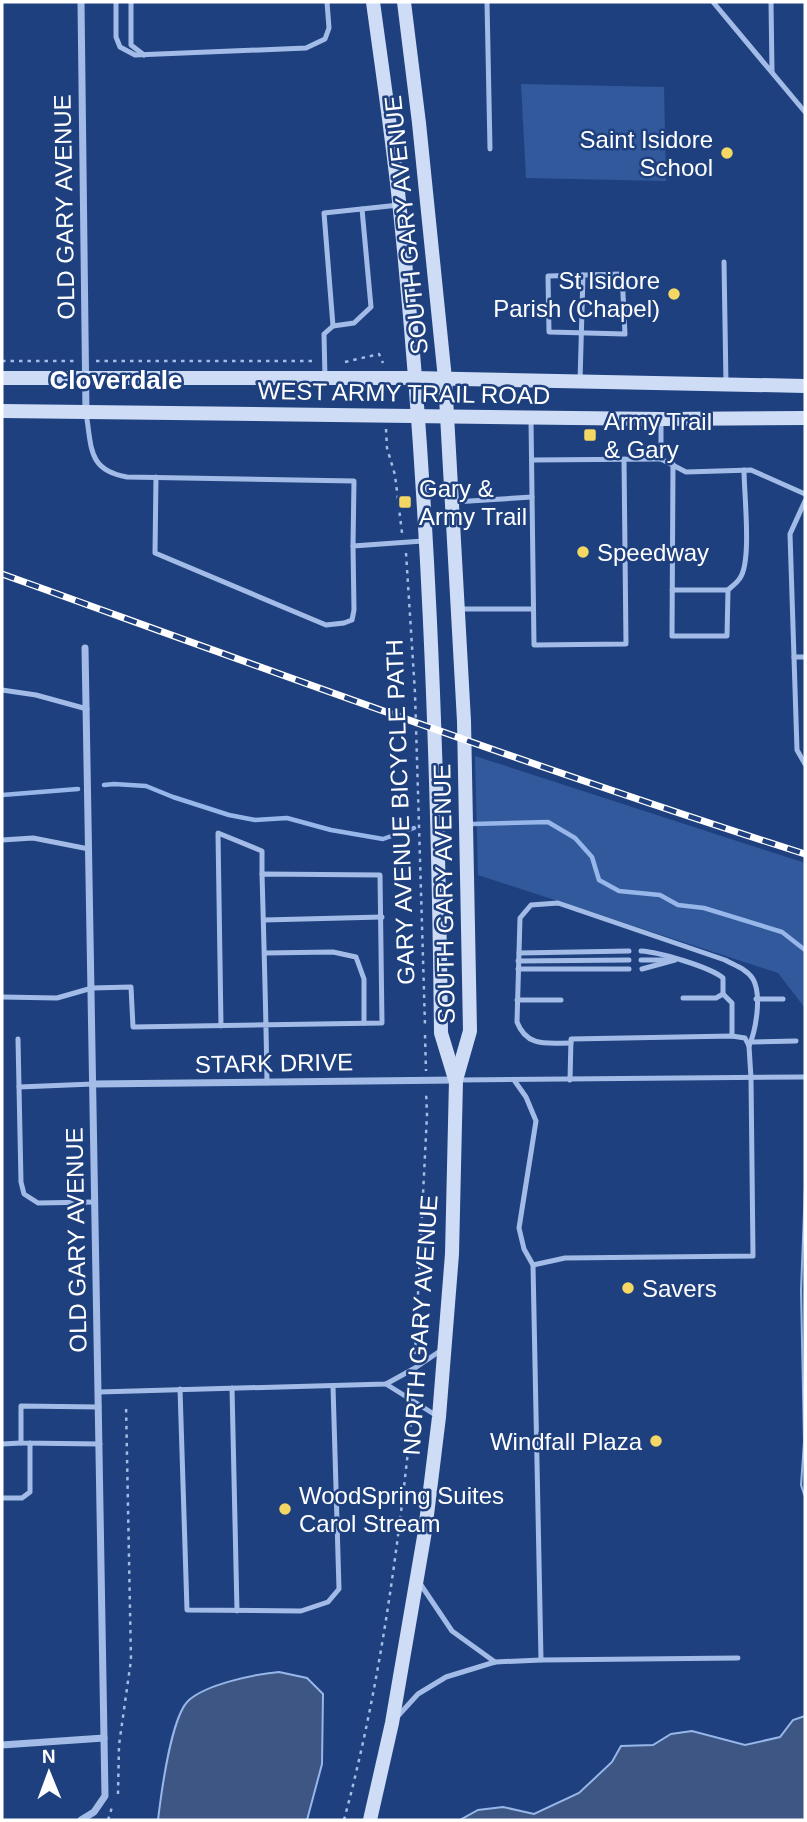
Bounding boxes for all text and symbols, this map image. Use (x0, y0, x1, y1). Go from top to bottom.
street label: OLD GARY AVENUE (49, 94, 79, 320)
street label: SOUTH GARY AVENUE (379, 94, 433, 356)
place label: Saint Isidore School (580, 126, 713, 181)
marker: Saint Isidore School (719, 145, 735, 161)
place label: St Isidore Parish (Chapel) (493, 267, 660, 322)
marker: St Isidore Parish (Chapel) (666, 286, 682, 302)
district label: Cloverdale (50, 365, 182, 395)
street label: WEST ARMY TRAIL ROAD (258, 377, 550, 409)
place label: Army Trail & Gary (604, 408, 712, 463)
marker: Army Trail & Gary (582, 427, 598, 443)
place label: Gary & Army Trail (419, 475, 527, 530)
marker: Gary & Army Trail (397, 494, 413, 510)
place label: Speedway (597, 539, 709, 566)
marker: Speedway (575, 544, 591, 560)
street label: GARY AVENUE BICYCLE PATH (380, 639, 420, 985)
street label: SOUTH GARY AVENUE (428, 764, 460, 1024)
street label: STARK DRIVE (195, 1048, 353, 1078)
street label: OLD GARY AVENUE (61, 1127, 91, 1353)
street label: NORTH GARY AVENUE (397, 1194, 443, 1456)
place label: Savers (642, 1275, 717, 1302)
marker: Savers (620, 1280, 636, 1296)
place label: Windfall Plaza (490, 1428, 643, 1455)
marker: Windfall Plaza (648, 1433, 664, 1449)
place label: WoodSpring Suites Carol Stream (299, 1482, 504, 1537)
marker: WoodSpring Suites Carol Stream (277, 1501, 293, 1517)
north arrow (14, 1738, 84, 1808)
text: N (42, 1746, 56, 1767)

